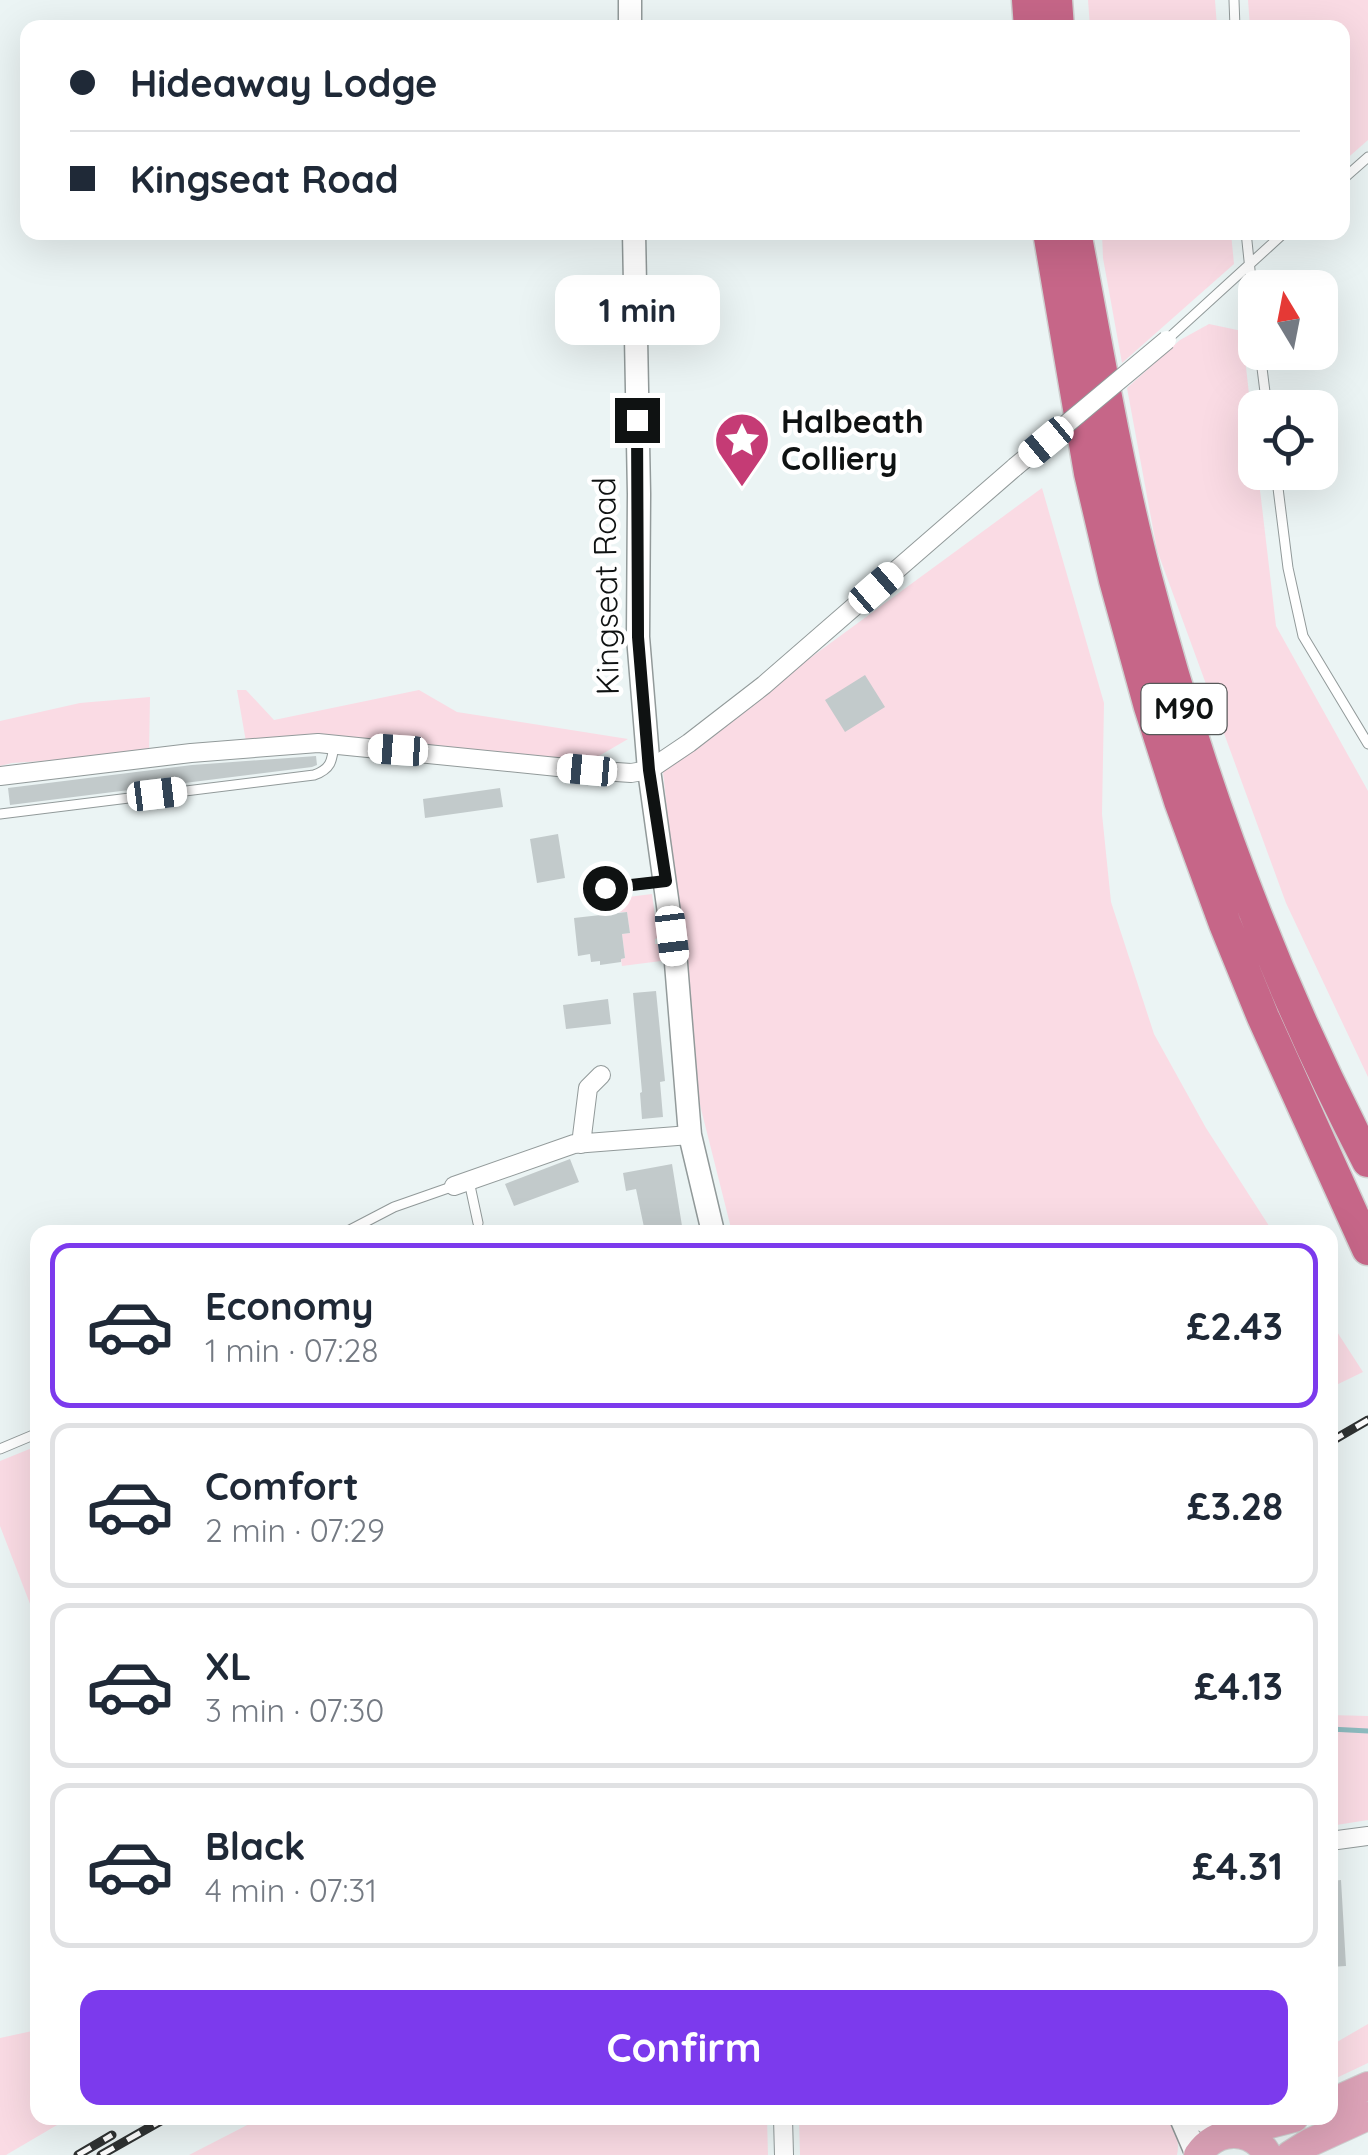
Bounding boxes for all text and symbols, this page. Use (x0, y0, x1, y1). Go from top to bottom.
text: Hideaway Lodge (130, 59, 437, 107)
text: Kingseat Road (130, 155, 399, 203)
north arrow (1238, 270, 1338, 370)
map controls (1238, 270, 1338, 490)
callout: 1 min (554, 275, 720, 345)
text: 1 min (599, 290, 676, 330)
button: locate (1238, 390, 1338, 490)
route end (615, 398, 660, 443)
place label: Halbeath Colliery (781, 401, 924, 478)
place icon: Halbeath Colliery (712, 410, 772, 489)
car (1013, 411, 1079, 473)
street label: Kingseat Road (583, 477, 627, 695)
car (844, 557, 908, 619)
road number: M90 (1142, 684, 1226, 734)
car (367, 733, 429, 767)
car (556, 752, 618, 788)
car (125, 775, 189, 813)
route start (583, 866, 628, 911)
car (653, 904, 691, 968)
icon: car (85, 1281, 175, 1371)
text: Economy (205, 1282, 374, 1330)
text: £2.43 (1187, 1302, 1283, 1350)
text: 1 min · 07:28 (205, 1330, 379, 1370)
icon: car (85, 1461, 175, 1551)
text: Comfort (205, 1462, 359, 1510)
text: £3.28 (1187, 1482, 1283, 1530)
text: 2 min · 07:29 (205, 1510, 385, 1550)
icon: car (85, 1641, 175, 1731)
text: XL (205, 1642, 251, 1690)
text: £4.13 (1194, 1662, 1283, 1710)
text: 3 min · 07:30 (205, 1690, 384, 1730)
icon: car (85, 1821, 175, 1911)
text: Black (205, 1822, 305, 1870)
text: £4.31 (1192, 1842, 1283, 1890)
text: 4 min · 07:31 (205, 1870, 377, 1910)
button: Confirm (80, 1990, 1288, 2105)

